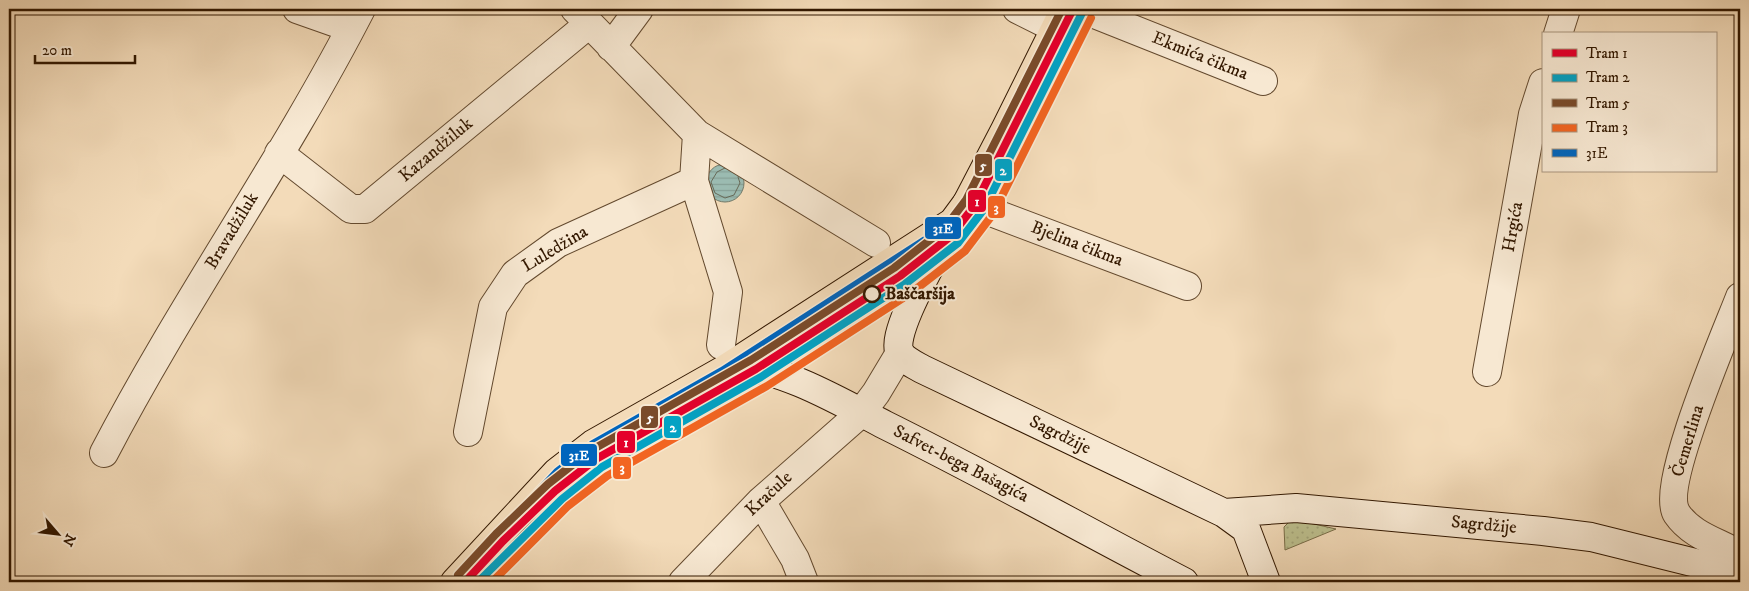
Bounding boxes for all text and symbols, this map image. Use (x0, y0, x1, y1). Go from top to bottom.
street label: Ekmića čikma (1149, 27, 1252, 85)
scale bar (35, 32, 135, 64)
legend (1542, 32, 1716, 172)
text: 20 m (42, 41, 72, 60)
text: Tram 1 (1586, 44, 1628, 63)
text: Tram 2 (1586, 68, 1630, 87)
text: Tram 5 (1586, 94, 1630, 113)
street label: Kazandžiluk (395, 113, 477, 187)
text: Tram 3 (1586, 118, 1628, 137)
text: 31E (1586, 144, 1608, 163)
line badge: 5 (974, 153, 993, 177)
text: 5 (979, 157, 987, 175)
line badge: 2 (994, 158, 1013, 182)
text: 2 (1000, 162, 1008, 180)
street label: Bravadžiluk (201, 189, 263, 273)
line badge: 1 (967, 189, 987, 213)
text: 1 (974, 193, 980, 211)
line badge: 3 (987, 195, 1006, 219)
text: 3 (993, 199, 999, 217)
street label: Hrgića (1498, 200, 1528, 254)
line badge: 31E (924, 216, 962, 240)
street label: Bjelina čikma (1028, 216, 1126, 272)
text: 31E (933, 220, 953, 238)
street label: Luledžina (518, 221, 592, 277)
place label: Baščaršija (885, 283, 955, 305)
marker: Baščaršija (863, 285, 881, 303)
street label: Čemerlina (1666, 402, 1709, 480)
line badge: 5 (640, 405, 659, 429)
text: 5 (646, 409, 654, 427)
street label: Sagrdžije (1026, 411, 1094, 459)
line badge: 2 (663, 415, 682, 439)
text: 2 (670, 419, 678, 437)
street label: Safvet-bega Bašagića (890, 420, 1033, 508)
line badge: 1 (616, 430, 636, 454)
text: 1 (623, 434, 629, 452)
line badge: 31E (560, 443, 598, 467)
text: 31E (569, 447, 589, 465)
line badge: 3 (612, 456, 632, 480)
text: 3 (619, 459, 625, 477)
street label: Kračule (741, 467, 797, 521)
north arrow (32, 508, 82, 558)
street label: Sagrdžije (1450, 511, 1518, 539)
text: N (58, 530, 79, 549)

